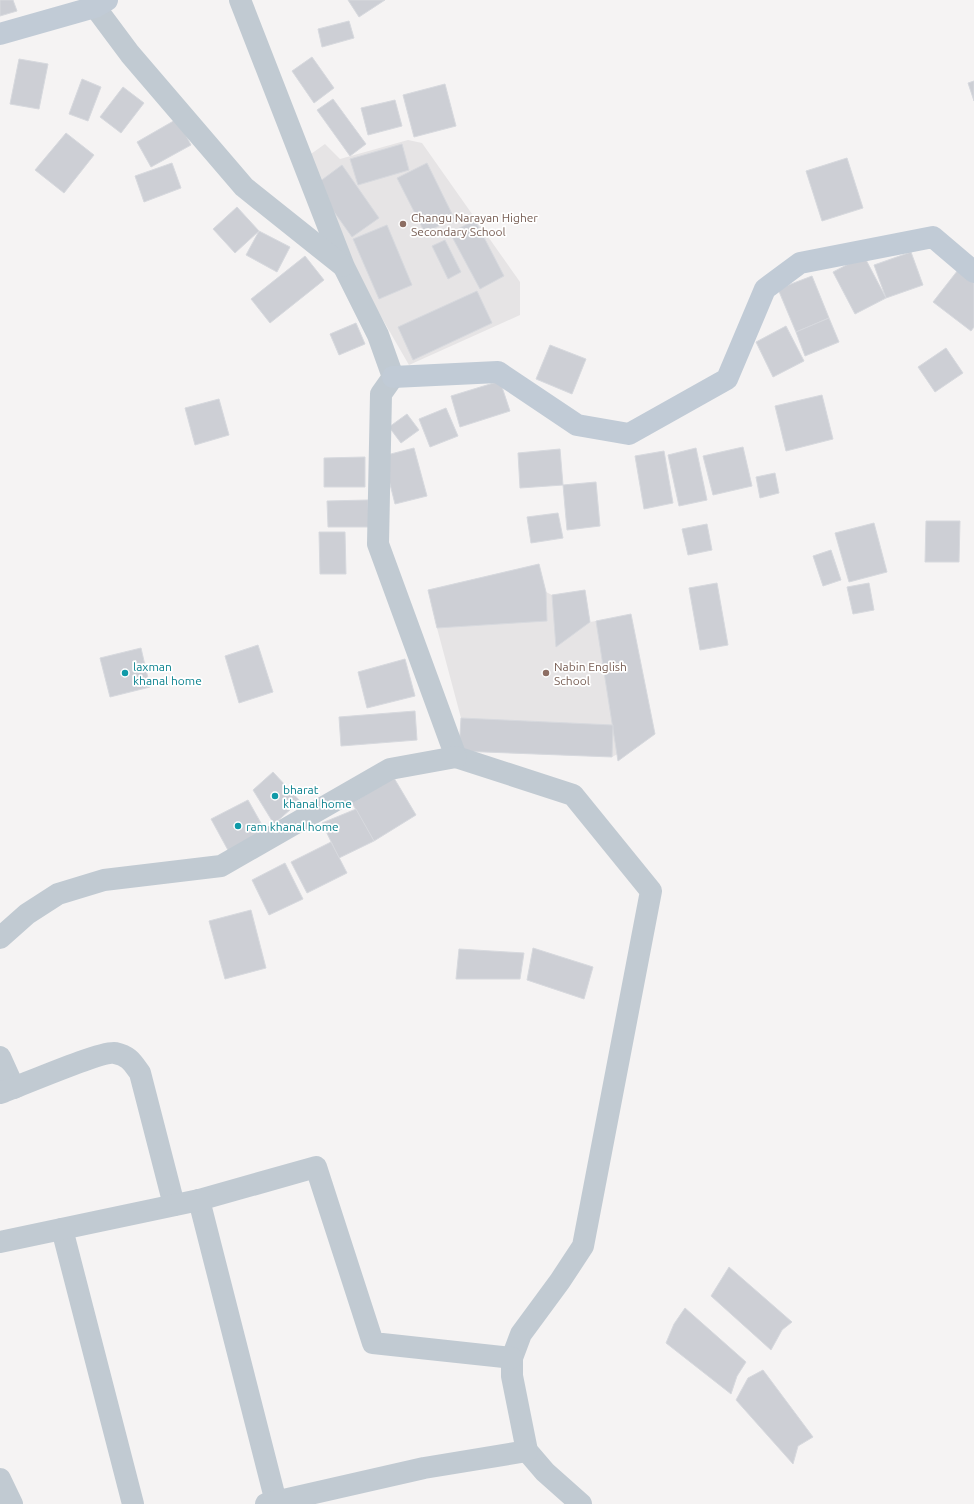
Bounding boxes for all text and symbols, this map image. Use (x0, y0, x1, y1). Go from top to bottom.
place label: Changu Narayan Higher Secondary School (411, 211, 538, 238)
marker: Changu Narayan Higher Secondary School (398, 219, 408, 229)
place label: laxman khanal home (133, 660, 202, 687)
place label: Nabin English School (554, 660, 627, 687)
marker: laxman khanal home (120, 668, 130, 678)
marker: Nabin English School (541, 668, 551, 678)
place label: bharat khanal home (283, 783, 352, 810)
marker: bharat khanal home (270, 791, 280, 801)
place label: ram khanal home (246, 820, 339, 833)
marker: ram khanal home (233, 821, 243, 831)

